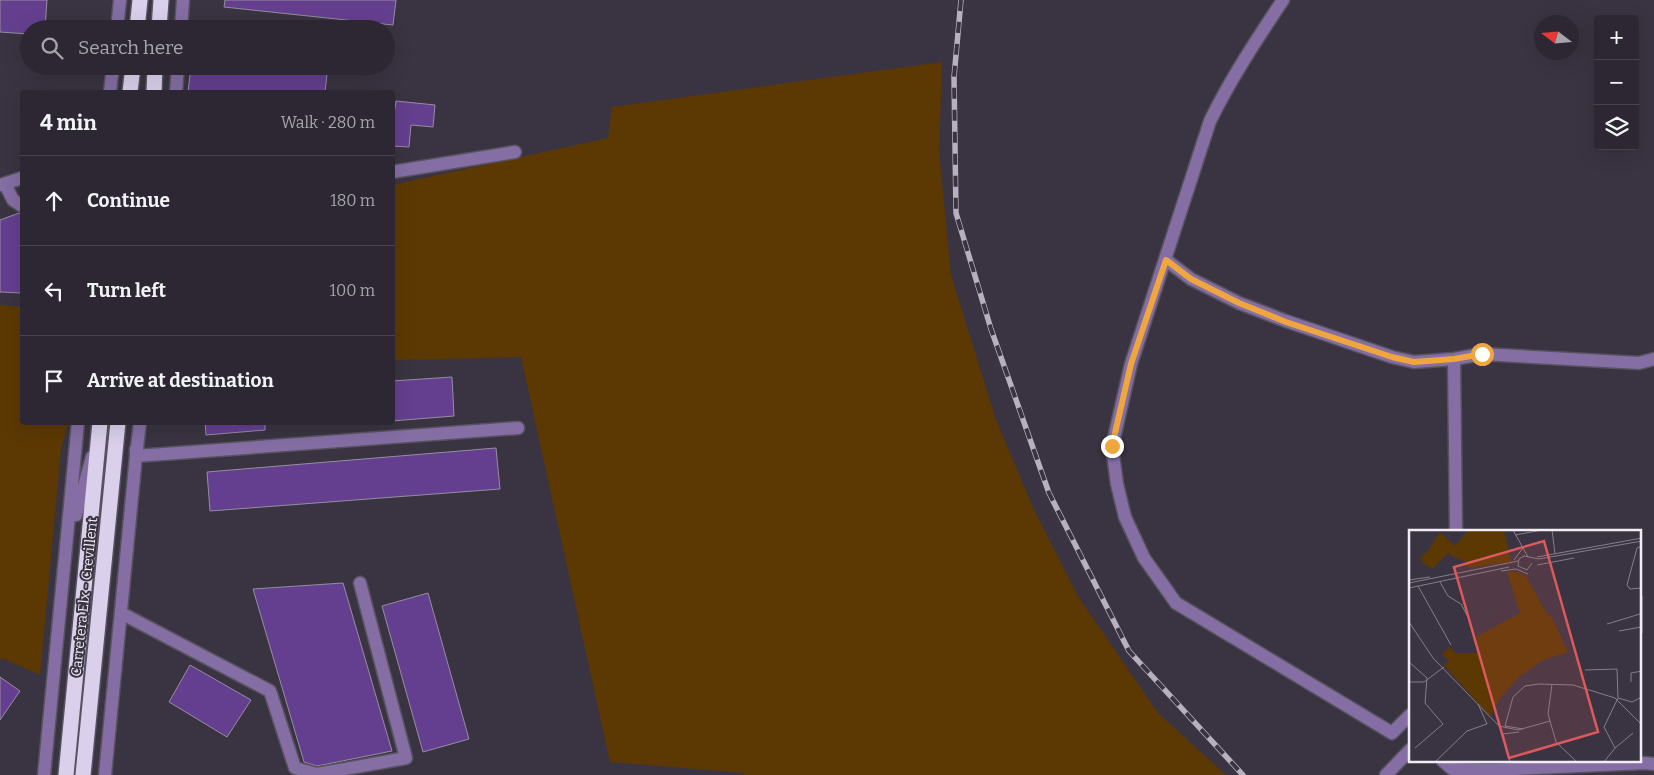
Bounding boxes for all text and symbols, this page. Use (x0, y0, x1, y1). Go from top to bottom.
north arrow (1534, 15, 1579, 60)
map controls (1594, 15, 1639, 150)
button: + (1594, 15, 1639, 60)
search box (20, 20, 395, 75)
icon: search (38, 34, 66, 62)
text: Search here (78, 36, 183, 59)
button: − (1594, 60, 1639, 105)
button: layers (1594, 105, 1639, 150)
text: 4 min (40, 110, 97, 136)
text: Walk · 280 m (281, 113, 375, 132)
icon: ahead (40, 187, 68, 215)
text: Continue (87, 189, 170, 212)
text: 180 m (330, 191, 375, 210)
icon: left (40, 277, 68, 305)
text: Turn left (87, 279, 166, 302)
text: 100 m (330, 281, 375, 300)
route start (1471, 343, 1494, 366)
icon: arrive (40, 367, 68, 395)
text: Arrive at destination (87, 369, 274, 392)
route end (1101, 435, 1124, 458)
street label: Carretera Elx - Crevillent (68, 517, 101, 677)
inset map (1409, 530, 1642, 762)

